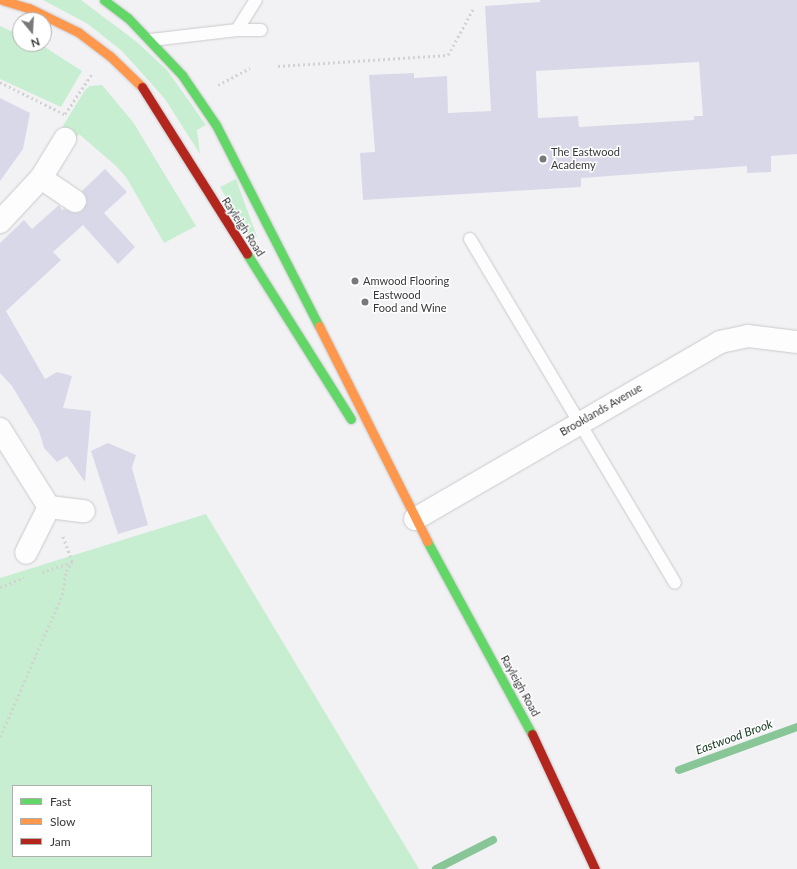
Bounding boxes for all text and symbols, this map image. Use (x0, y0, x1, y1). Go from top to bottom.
north arrow (12, 12, 52, 52)
text: N (30, 35, 42, 50)
place label: The Eastwood Academy (551, 146, 620, 172)
marker: The Eastwood Academy (538, 154, 548, 164)
street label: Rayleigh Road (219, 195, 267, 259)
place label: Amwood Flooring (363, 274, 449, 288)
marker: Amwood Flooring (350, 276, 360, 286)
place label: Eastwood Food and Wine (373, 289, 447, 315)
marker: Eastwood Food and Wine (360, 297, 370, 307)
street label: Brooklands Avenue (557, 381, 645, 439)
street label: Rayleigh Road (498, 653, 542, 719)
water label: Eastwood Brook (694, 716, 774, 758)
legend (12, 785, 152, 857)
text: Fast (50, 794, 71, 809)
text: Slow (50, 814, 75, 829)
text: Jam (50, 834, 71, 849)

